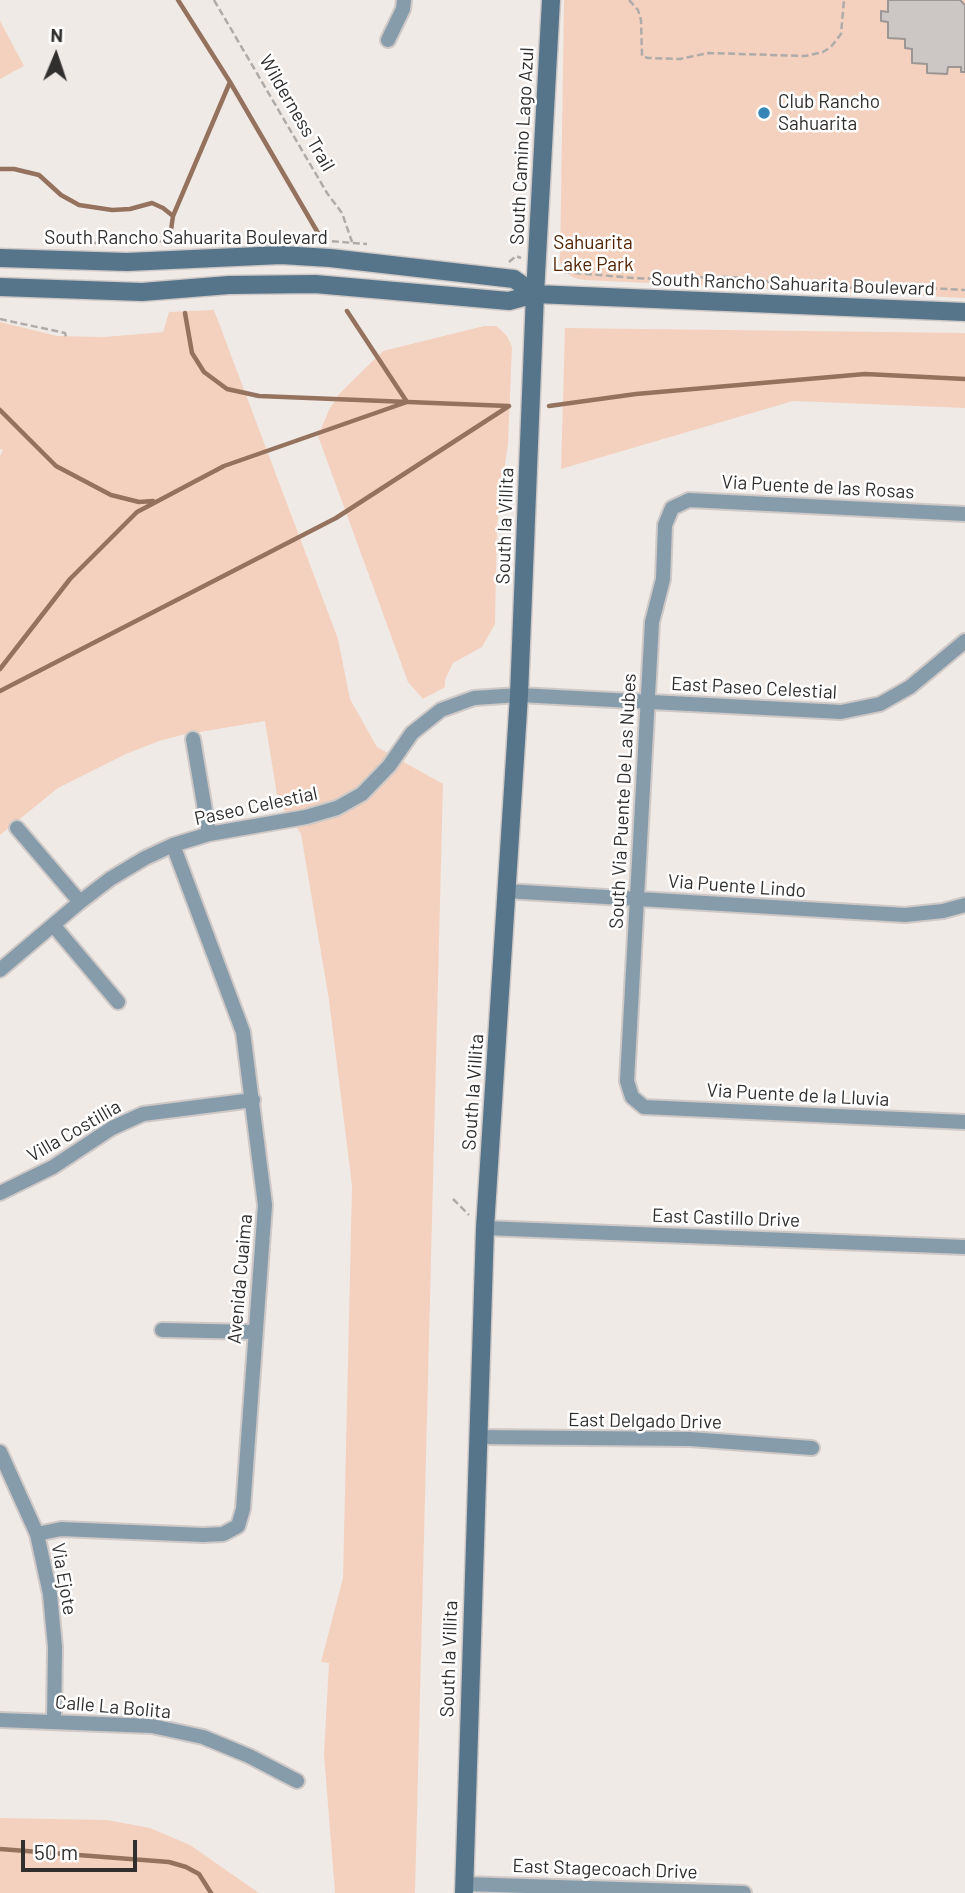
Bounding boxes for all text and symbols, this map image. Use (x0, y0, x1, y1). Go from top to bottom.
north arrow (21, 21, 91, 91)
text: N (50, 23, 63, 46)
street label: South Camino Lago Azul (505, 47, 539, 245)
street label: Wilderness Trail (254, 51, 340, 175)
place label: Club Rancho Sahuarita (778, 91, 880, 135)
marker: Club Rancho Sahuarita (756, 105, 772, 121)
street label: South Rancho Sahuarita Boulevard (44, 227, 328, 249)
park label: Sahuarita Lake Park (553, 232, 633, 276)
street label: South Rancho Sahuarita Boulevard (651, 268, 935, 300)
street label: South la Villita (492, 467, 518, 585)
street label: Via Puente de las Rosas (721, 471, 915, 503)
street label: East Paseo Celestial (670, 672, 838, 704)
street label: South Via Puente De Las Nubes (605, 673, 641, 929)
street label: Paseo Celestial (192, 782, 320, 830)
street label: Via Puente Lindo (667, 870, 807, 902)
street label: South la Villita (458, 1033, 488, 1151)
street label: Via Puente de la Lluvia (706, 1079, 890, 1111)
street label: Villa Costillia (23, 1095, 125, 1167)
street label: East Castillo Drive (652, 1204, 800, 1232)
street label: Avenida Cuaima (223, 1213, 257, 1345)
street label: East Delgado Drive (568, 1408, 722, 1434)
street label: Via Ejote (46, 1541, 82, 1617)
street label: South la Villita (436, 1600, 462, 1718)
street label: Calle La Bolita (54, 1691, 172, 1723)
scale bar (24, 1826, 140, 1870)
text: 50 m (34, 1839, 78, 1864)
street label: East Stagecoach Drive (512, 1854, 698, 1884)

